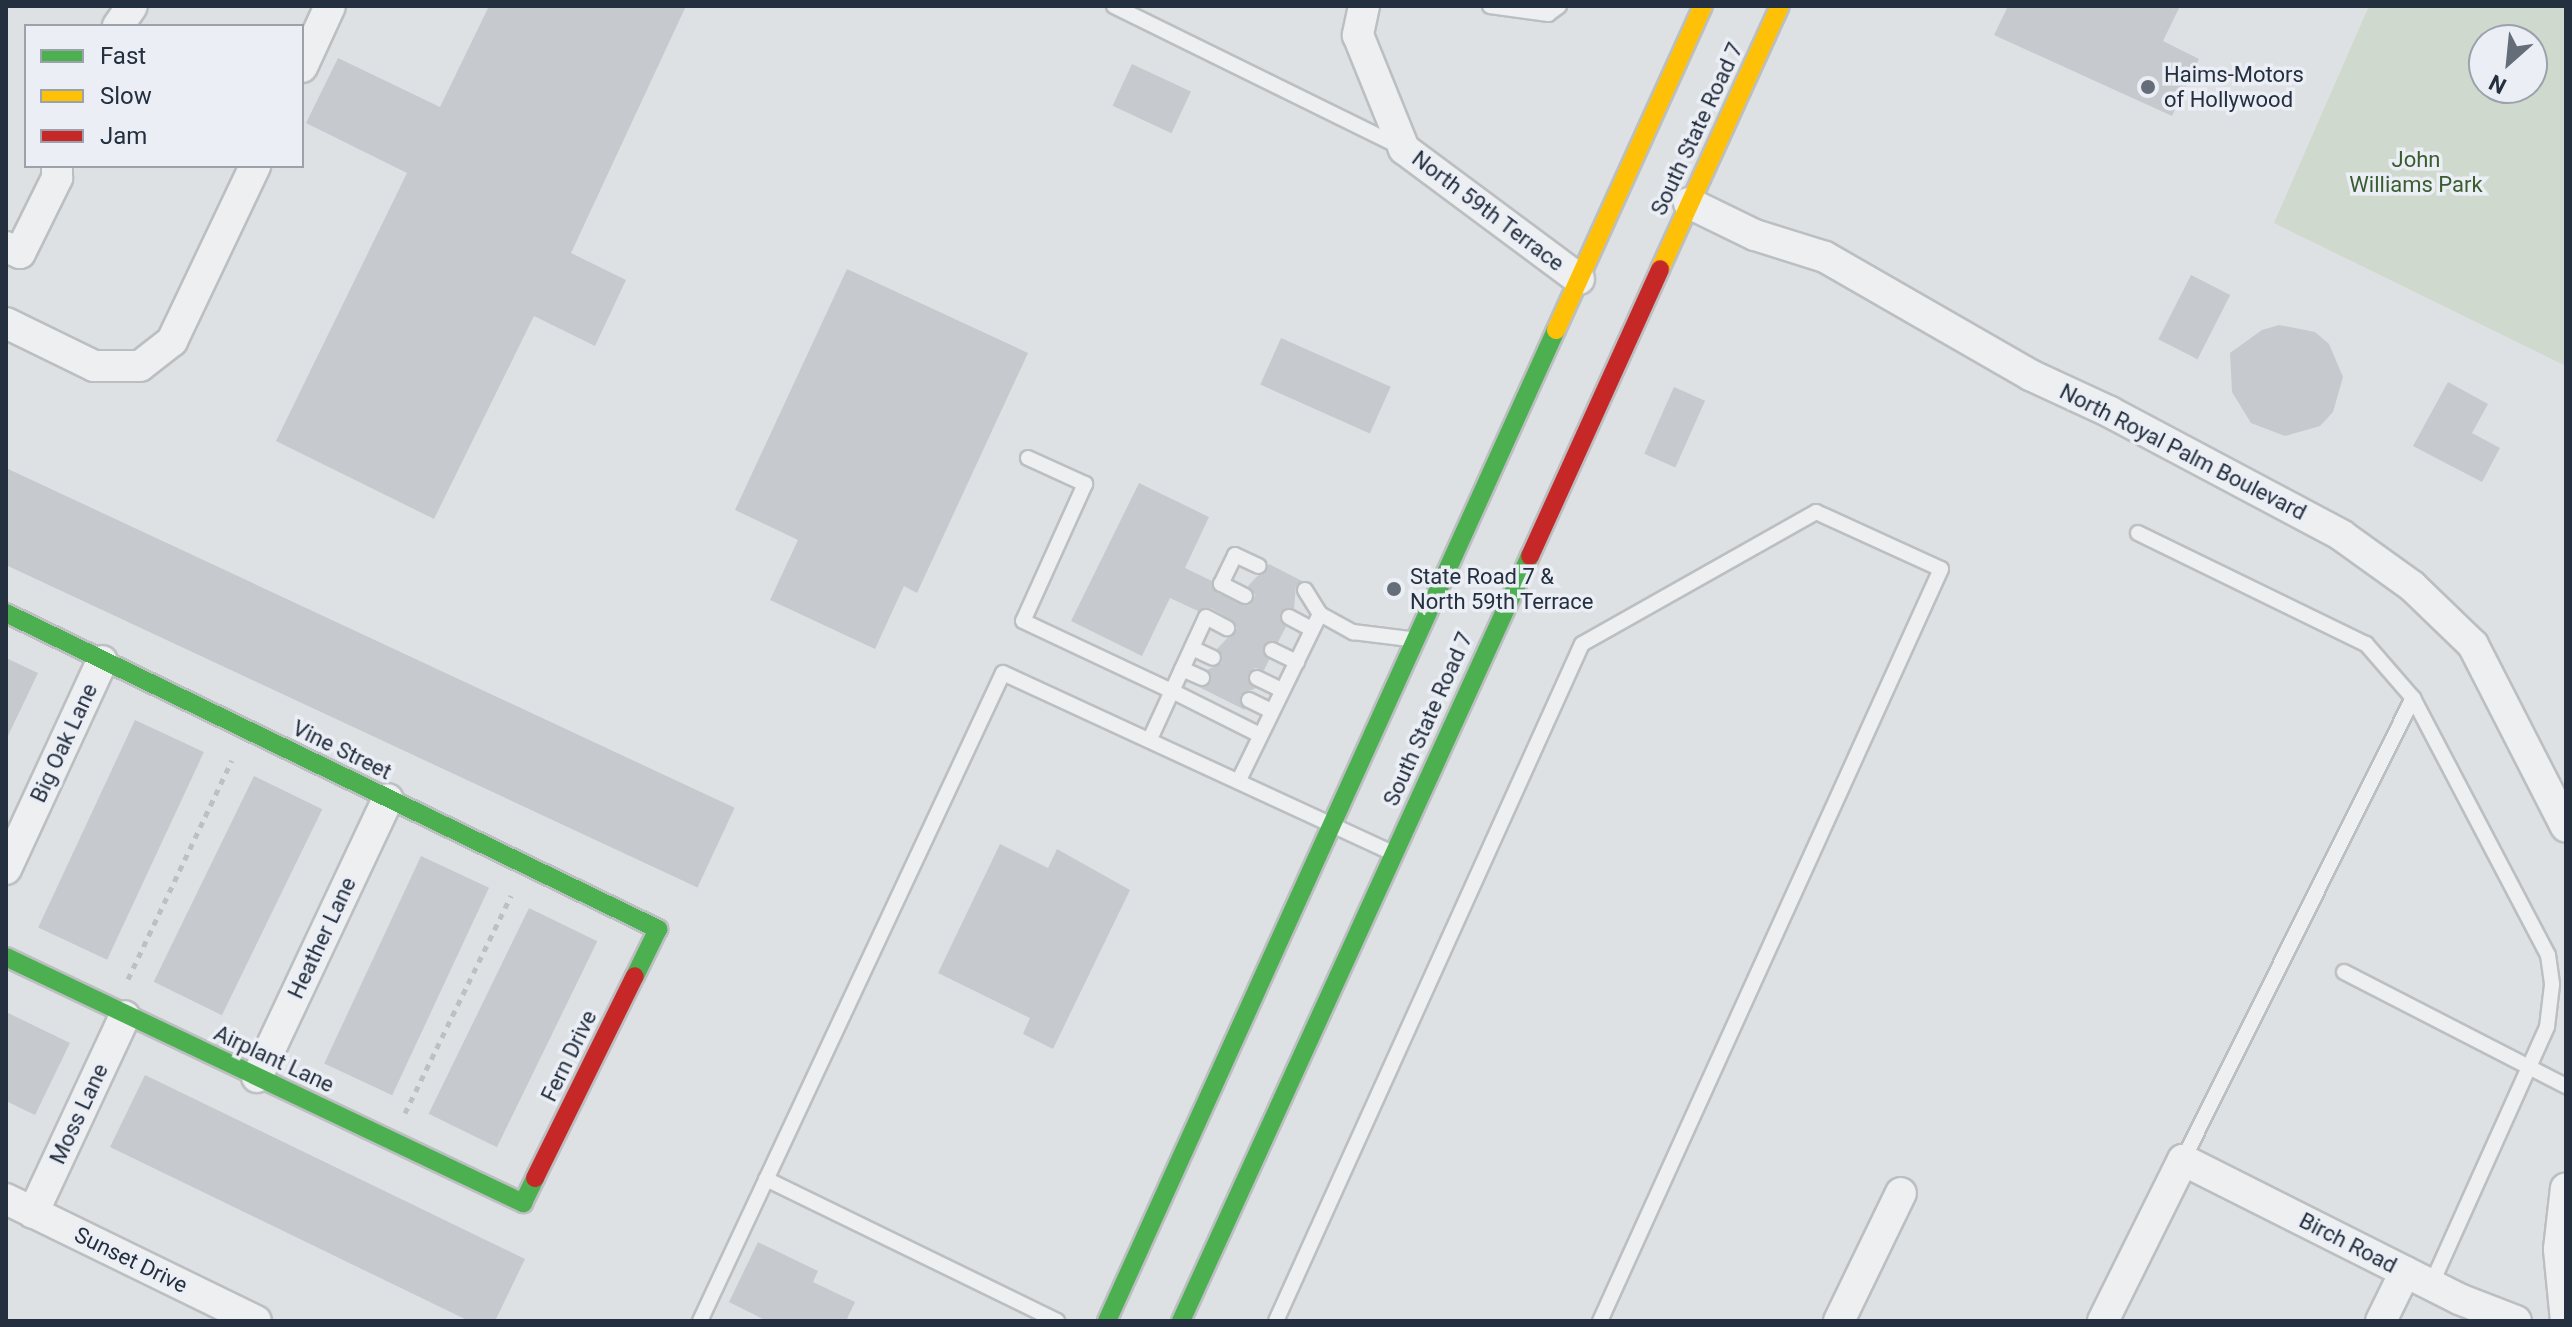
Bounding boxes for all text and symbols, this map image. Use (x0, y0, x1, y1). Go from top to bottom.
legend (24, 24, 304, 168)
north arrow (2468, 24, 2548, 104)
street label: South State Road 7 (1645, 39, 1749, 219)
text: Fast (100, 42, 146, 70)
place label: Haims-Motors of Hollywood (2164, 61, 2304, 112)
text: N (2485, 69, 2510, 99)
marker: Haims-Motors of Hollywood (2139, 78, 2157, 96)
text: Slow (100, 82, 152, 110)
text: Jam (100, 122, 147, 150)
street label: North 59th Terrace (1407, 145, 1569, 277)
park label: John Williams Park (2349, 146, 2483, 198)
street label: North Royal Palm Boulevard (2055, 378, 2311, 526)
place label: State Road 7 & North 59th Terrace (1410, 563, 1594, 614)
marker: State Road 7 & North 59th Terrace (1385, 580, 1403, 598)
street label: South State Road 7 (1378, 628, 1478, 810)
street label: Big Oak Lane (25, 679, 103, 807)
street label: Vine Street (288, 715, 396, 785)
street label: Heather Lane (282, 873, 362, 1003)
street label: Fern Drive (536, 1006, 602, 1106)
street label: Airplant Lane (210, 1020, 338, 1098)
street label: Moss Lane (44, 1060, 114, 1168)
street label: Birch Road (2295, 1207, 2401, 1279)
street label: Sunset Drive (70, 1221, 192, 1299)

